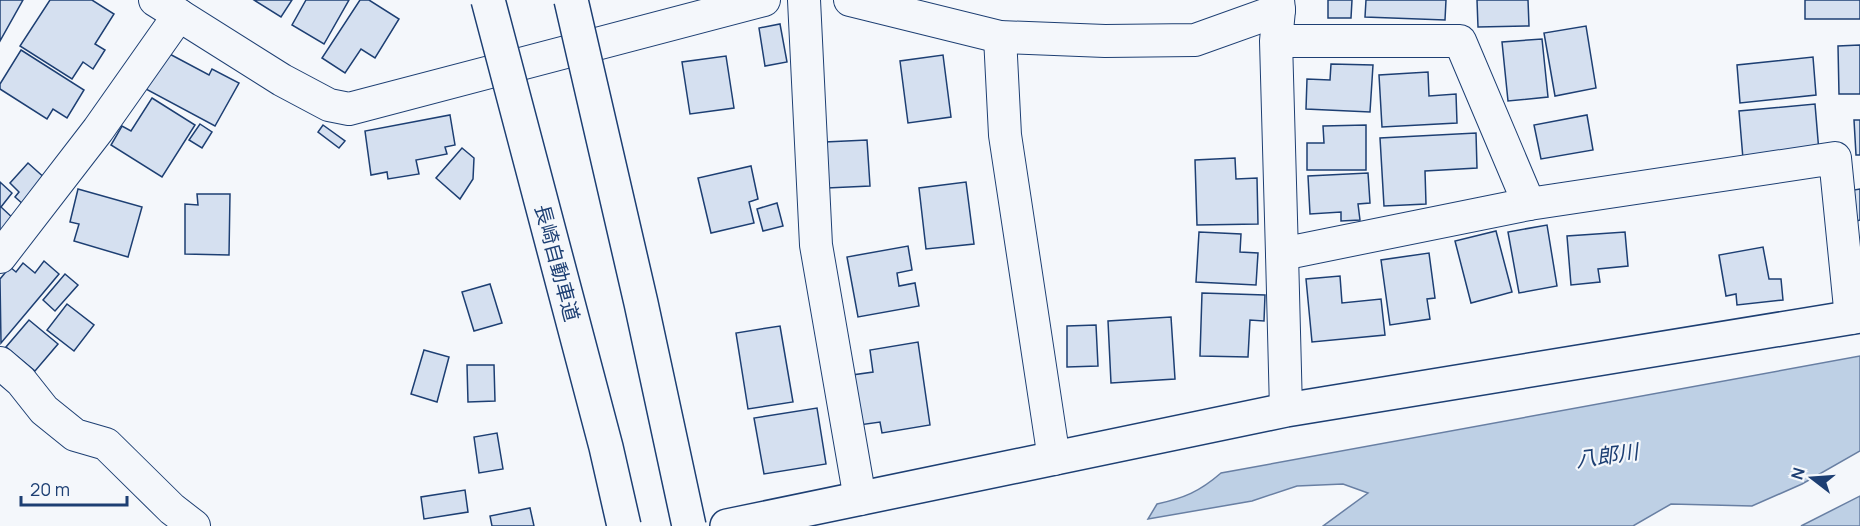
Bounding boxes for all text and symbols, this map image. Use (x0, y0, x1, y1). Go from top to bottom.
street label: 長崎自動車道 (529, 201, 586, 324)
water label: 八郎川 (1574, 436, 1642, 473)
north arrow (1782, 448, 1842, 508)
text: N (1785, 465, 1810, 482)
scale bar (21, 469, 128, 507)
text: 20 m (30, 477, 70, 501)

